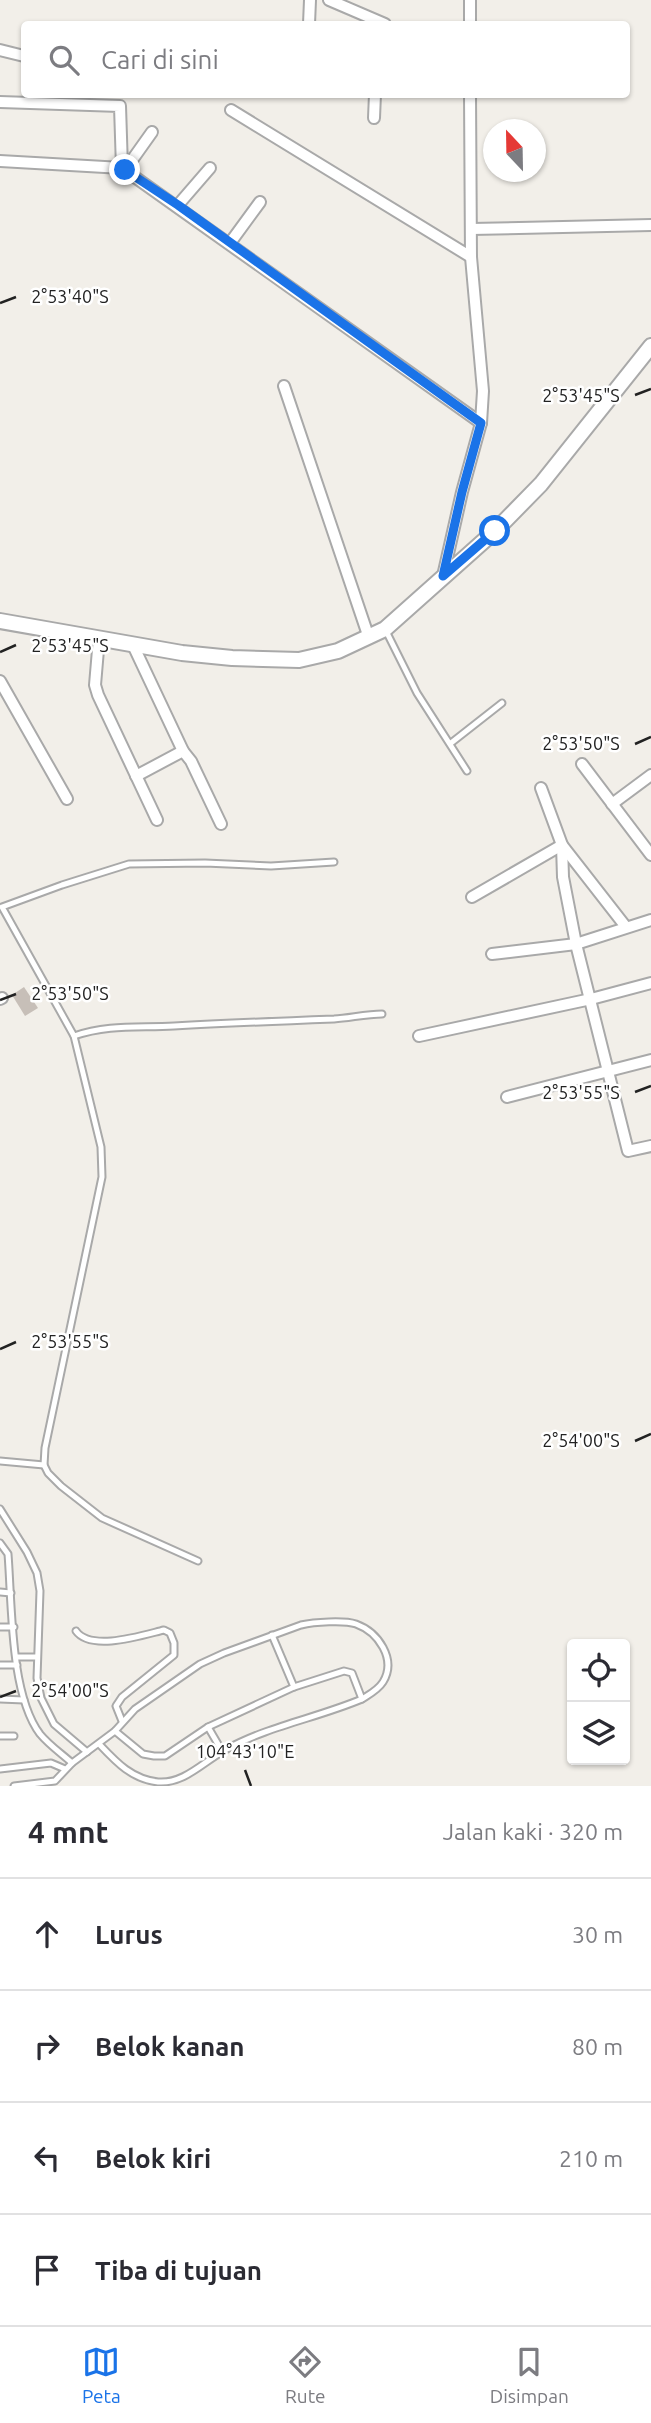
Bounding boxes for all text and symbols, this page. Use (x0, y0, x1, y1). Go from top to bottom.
search box (21, 21, 630, 98)
icon: search (45, 41, 83, 79)
text: Cari di sini (101, 45, 219, 74)
north arrow (483, 119, 546, 182)
route end (109, 154, 140, 185)
text: 2°53'40"S (31, 286, 109, 306)
text: 2°53'45"S (542, 385, 620, 405)
route start (479, 515, 510, 546)
text: 2°53'45"S (31, 635, 109, 655)
text: 2°53'50"S (542, 733, 620, 753)
text: 2°53'50"S (31, 983, 109, 1003)
text: 2°53'55"S (542, 1082, 620, 1102)
text: 2°53'55"S (31, 1331, 109, 1351)
text: 2°54'00"S (542, 1430, 620, 1450)
map controls (567, 1639, 630, 1765)
button: locate (567, 1639, 630, 1702)
text: 2°54'00"S (31, 1680, 109, 1700)
button: layers (567, 1702, 630, 1765)
text: 104°43'10"E (196, 1741, 294, 1761)
text: 4 mnt (28, 1815, 108, 1849)
text: Jalan kaki · 320 m (443, 1819, 623, 1844)
icon: ahead (28, 1915, 66, 1953)
text: Lurus (95, 1920, 163, 1949)
text: 30 m (572, 1922, 623, 1947)
icon: right (28, 2027, 66, 2065)
text: Belok kanan (95, 2032, 245, 2061)
text: 80 m (572, 2034, 623, 2059)
icon: left (28, 2139, 66, 2177)
text: Belok kiri (95, 2144, 211, 2173)
text: 210 m (559, 2146, 623, 2171)
icon: arrive (28, 2251, 66, 2289)
text: Tiba di tujuan (95, 2256, 262, 2285)
tab: Peta (82, 2343, 121, 2407)
tab: Rute (285, 2343, 326, 2407)
tab: Disimpan (490, 2343, 569, 2407)

